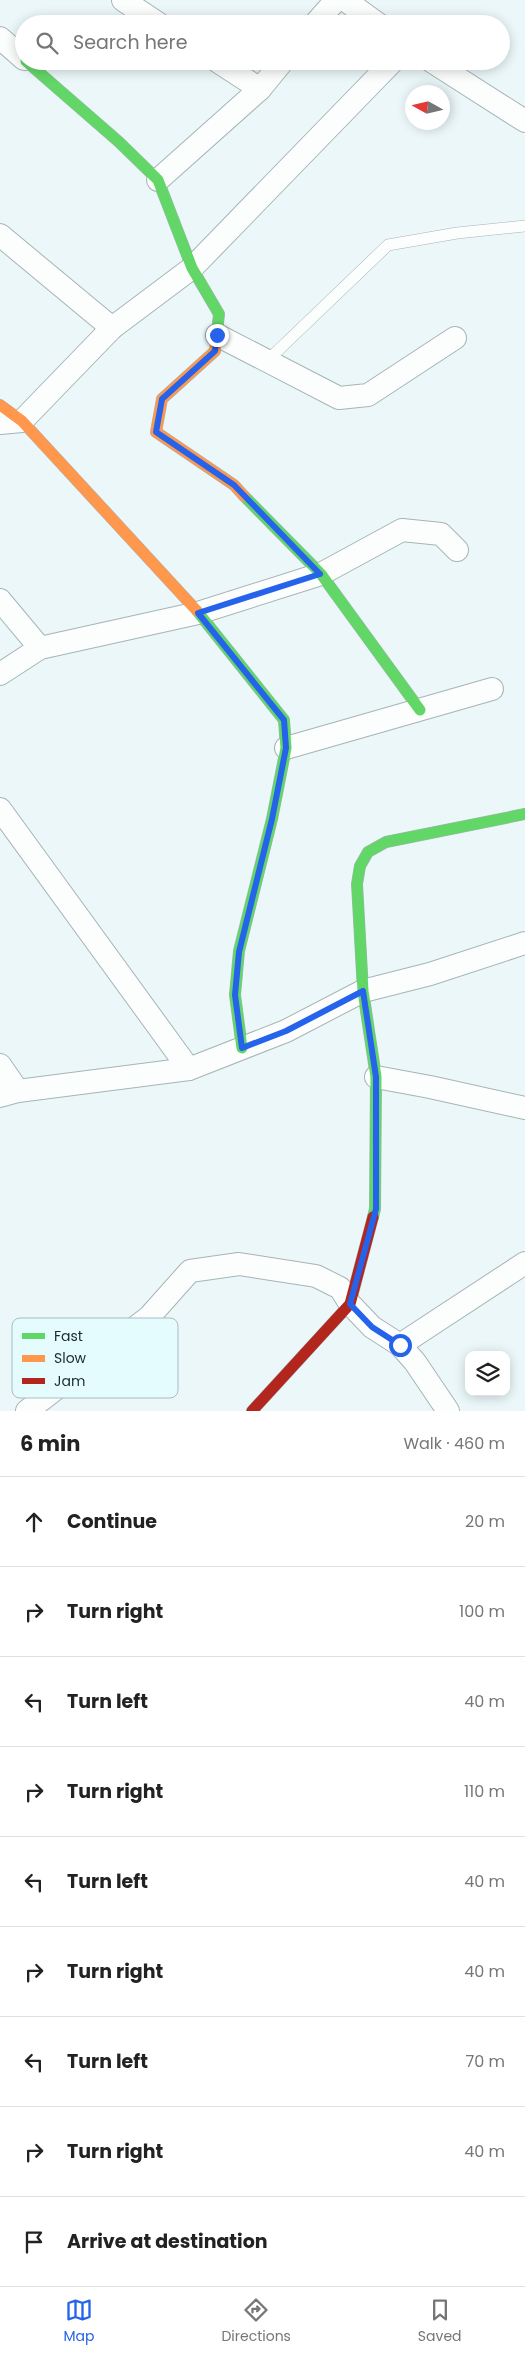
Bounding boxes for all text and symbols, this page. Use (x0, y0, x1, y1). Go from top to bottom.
search box (15, 15, 510, 70)
icon: search (33, 29, 61, 57)
text: Search here (73, 29, 187, 56)
north arrow (405, 85, 450, 130)
route end (206, 324, 229, 347)
legend (12, 1318, 178, 1398)
text: Fast (54, 1326, 83, 1346)
route start (389, 1334, 412, 1357)
text: Slow (54, 1348, 87, 1368)
map controls (465, 1351, 510, 1396)
button: layers (465, 1351, 510, 1396)
text: Jam (54, 1371, 85, 1391)
text: 6 min (20, 1429, 80, 1458)
text: Walk · 460 m (403, 1432, 505, 1455)
icon: ahead (20, 1508, 48, 1536)
text: Continue (67, 1508, 157, 1535)
text: 20 m (465, 1510, 505, 1533)
icon: right (20, 1598, 48, 1626)
text: Turn right (67, 1598, 163, 1625)
text: 100 m (459, 1600, 505, 1623)
icon: left (20, 1688, 48, 1716)
text: Turn left (67, 1688, 148, 1715)
text: 40 m (464, 1690, 505, 1713)
icon: right (20, 1778, 48, 1806)
text: Turn right (67, 1778, 163, 1805)
text: 110 m (464, 1780, 505, 1803)
icon: left (20, 1868, 48, 1896)
text: Turn left (67, 1868, 148, 1895)
text: 40 m (464, 1870, 505, 1893)
icon: right (20, 1958, 48, 1986)
text: Turn right (67, 1958, 163, 1985)
text: 40 m (464, 1960, 505, 1983)
icon: left (20, 2048, 48, 2076)
text: Turn left (67, 2048, 148, 2075)
text: 70 m (465, 2050, 505, 2073)
icon: right (20, 2138, 48, 2166)
text: Turn right (67, 2138, 163, 2165)
text: 40 m (464, 2140, 505, 2163)
icon: arrive (20, 2228, 48, 2256)
text: Arrive at destination (67, 2228, 268, 2255)
tab: Map (63, 2296, 94, 2347)
tab: Directions (221, 2296, 291, 2347)
tab: Saved (418, 2296, 462, 2347)

